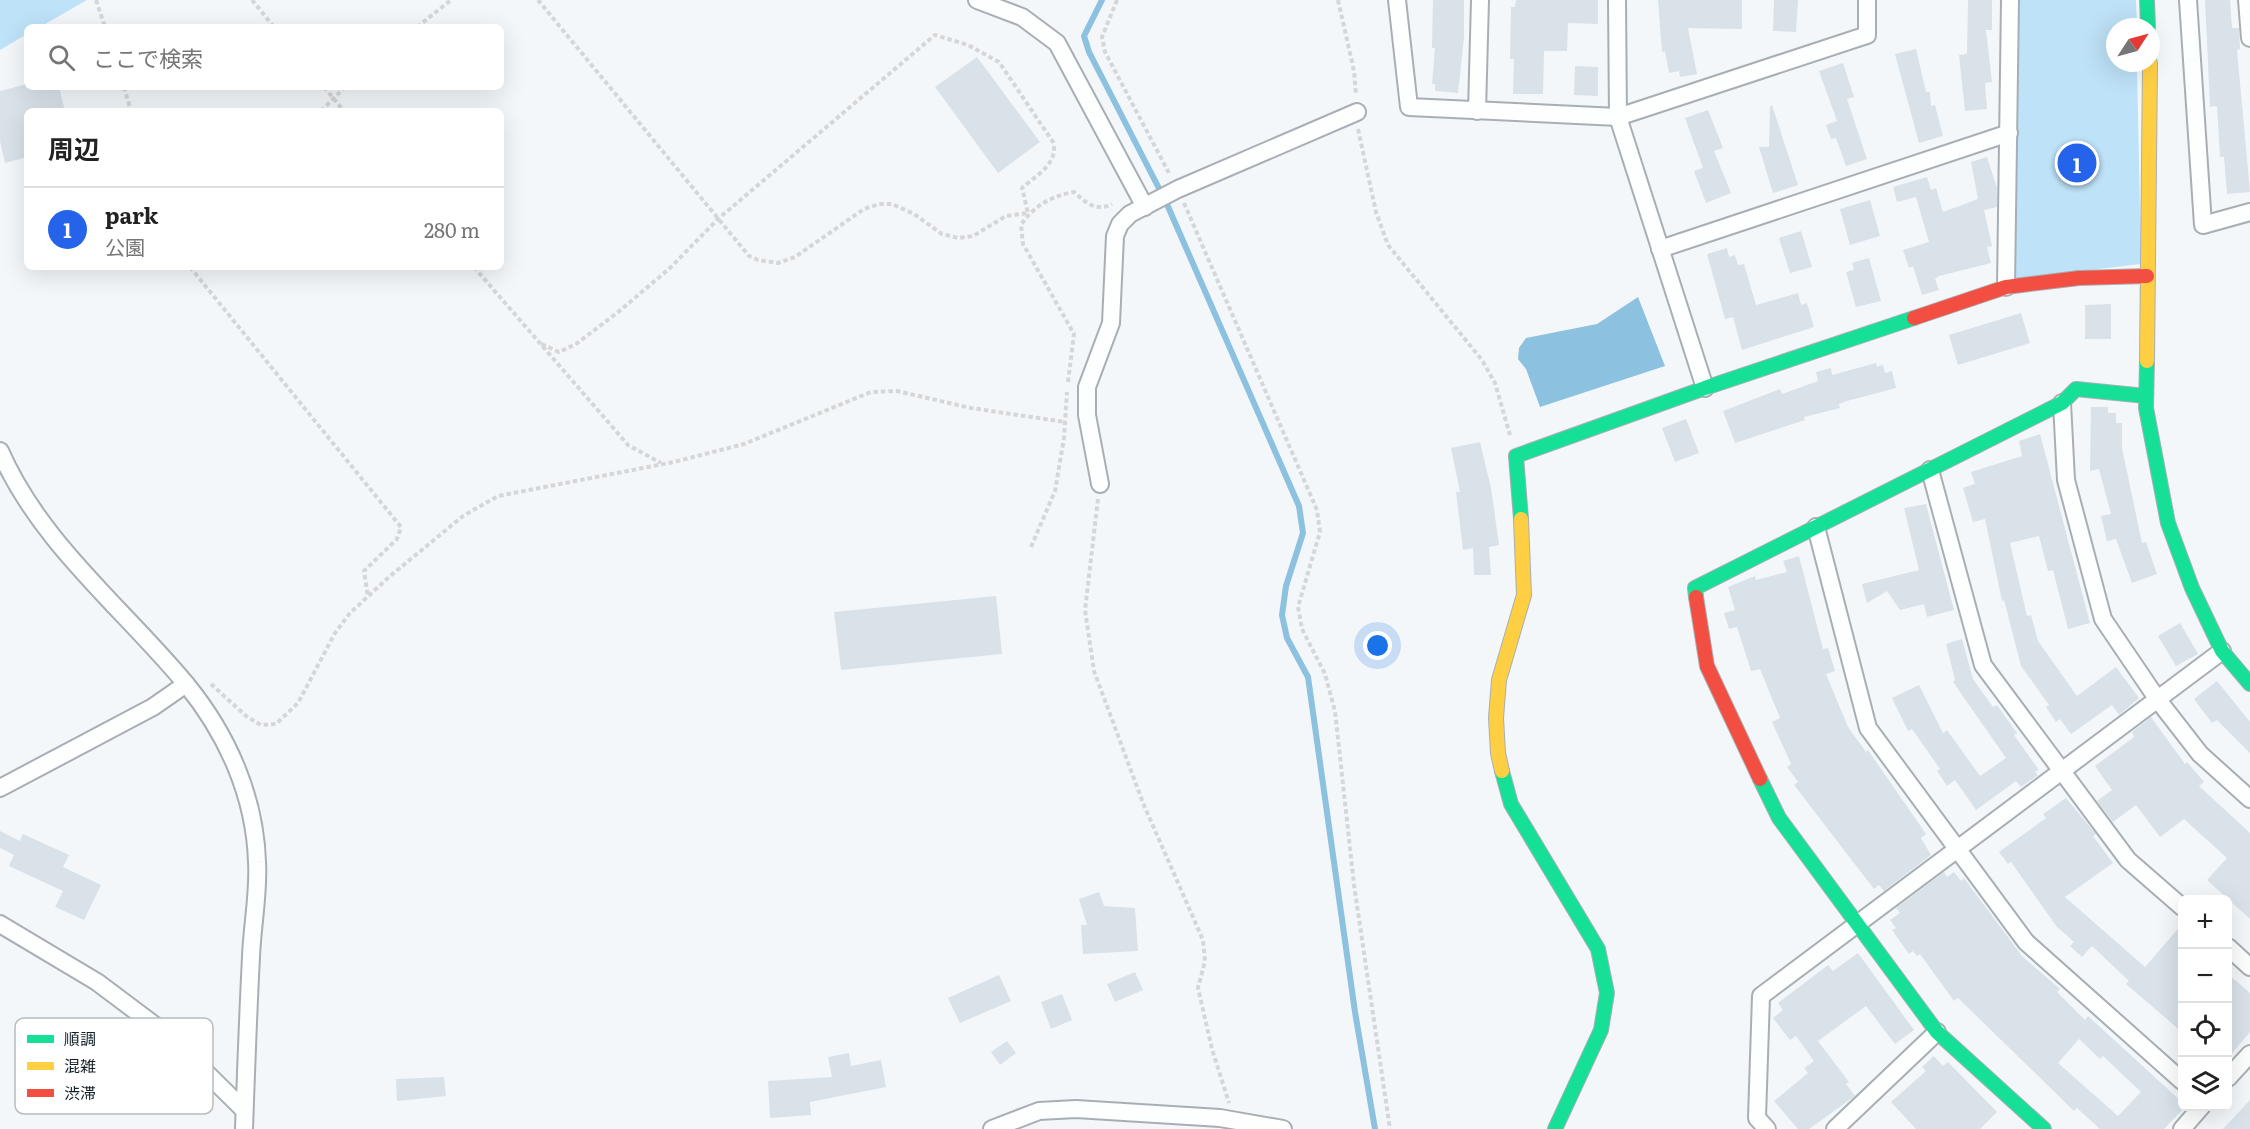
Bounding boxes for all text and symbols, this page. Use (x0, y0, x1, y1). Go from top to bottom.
north arrow (2106, 18, 2160, 72)
search box (24, 24, 504, 90)
icon: search (45, 41, 78, 74)
text: ここで検索 (93, 41, 203, 74)
text: 周辺 (48, 128, 100, 167)
pin: 1 (2058, 140, 2096, 186)
text: park (105, 198, 158, 231)
text: 1 (63, 214, 72, 244)
text: 280 m (424, 214, 480, 244)
text: 公園 (105, 231, 145, 261)
your location (1363, 631, 1392, 660)
map controls (2178, 895, 2232, 1111)
button: + (2178, 895, 2232, 949)
button: − (2178, 949, 2232, 1003)
button: locate (2178, 1003, 2232, 1057)
legend (15, 1018, 213, 1114)
text: 順調 (64, 1026, 96, 1050)
text: 混雑 (64, 1053, 96, 1077)
button: layers (2178, 1057, 2232, 1111)
text: 渋滞 (64, 1080, 96, 1104)

